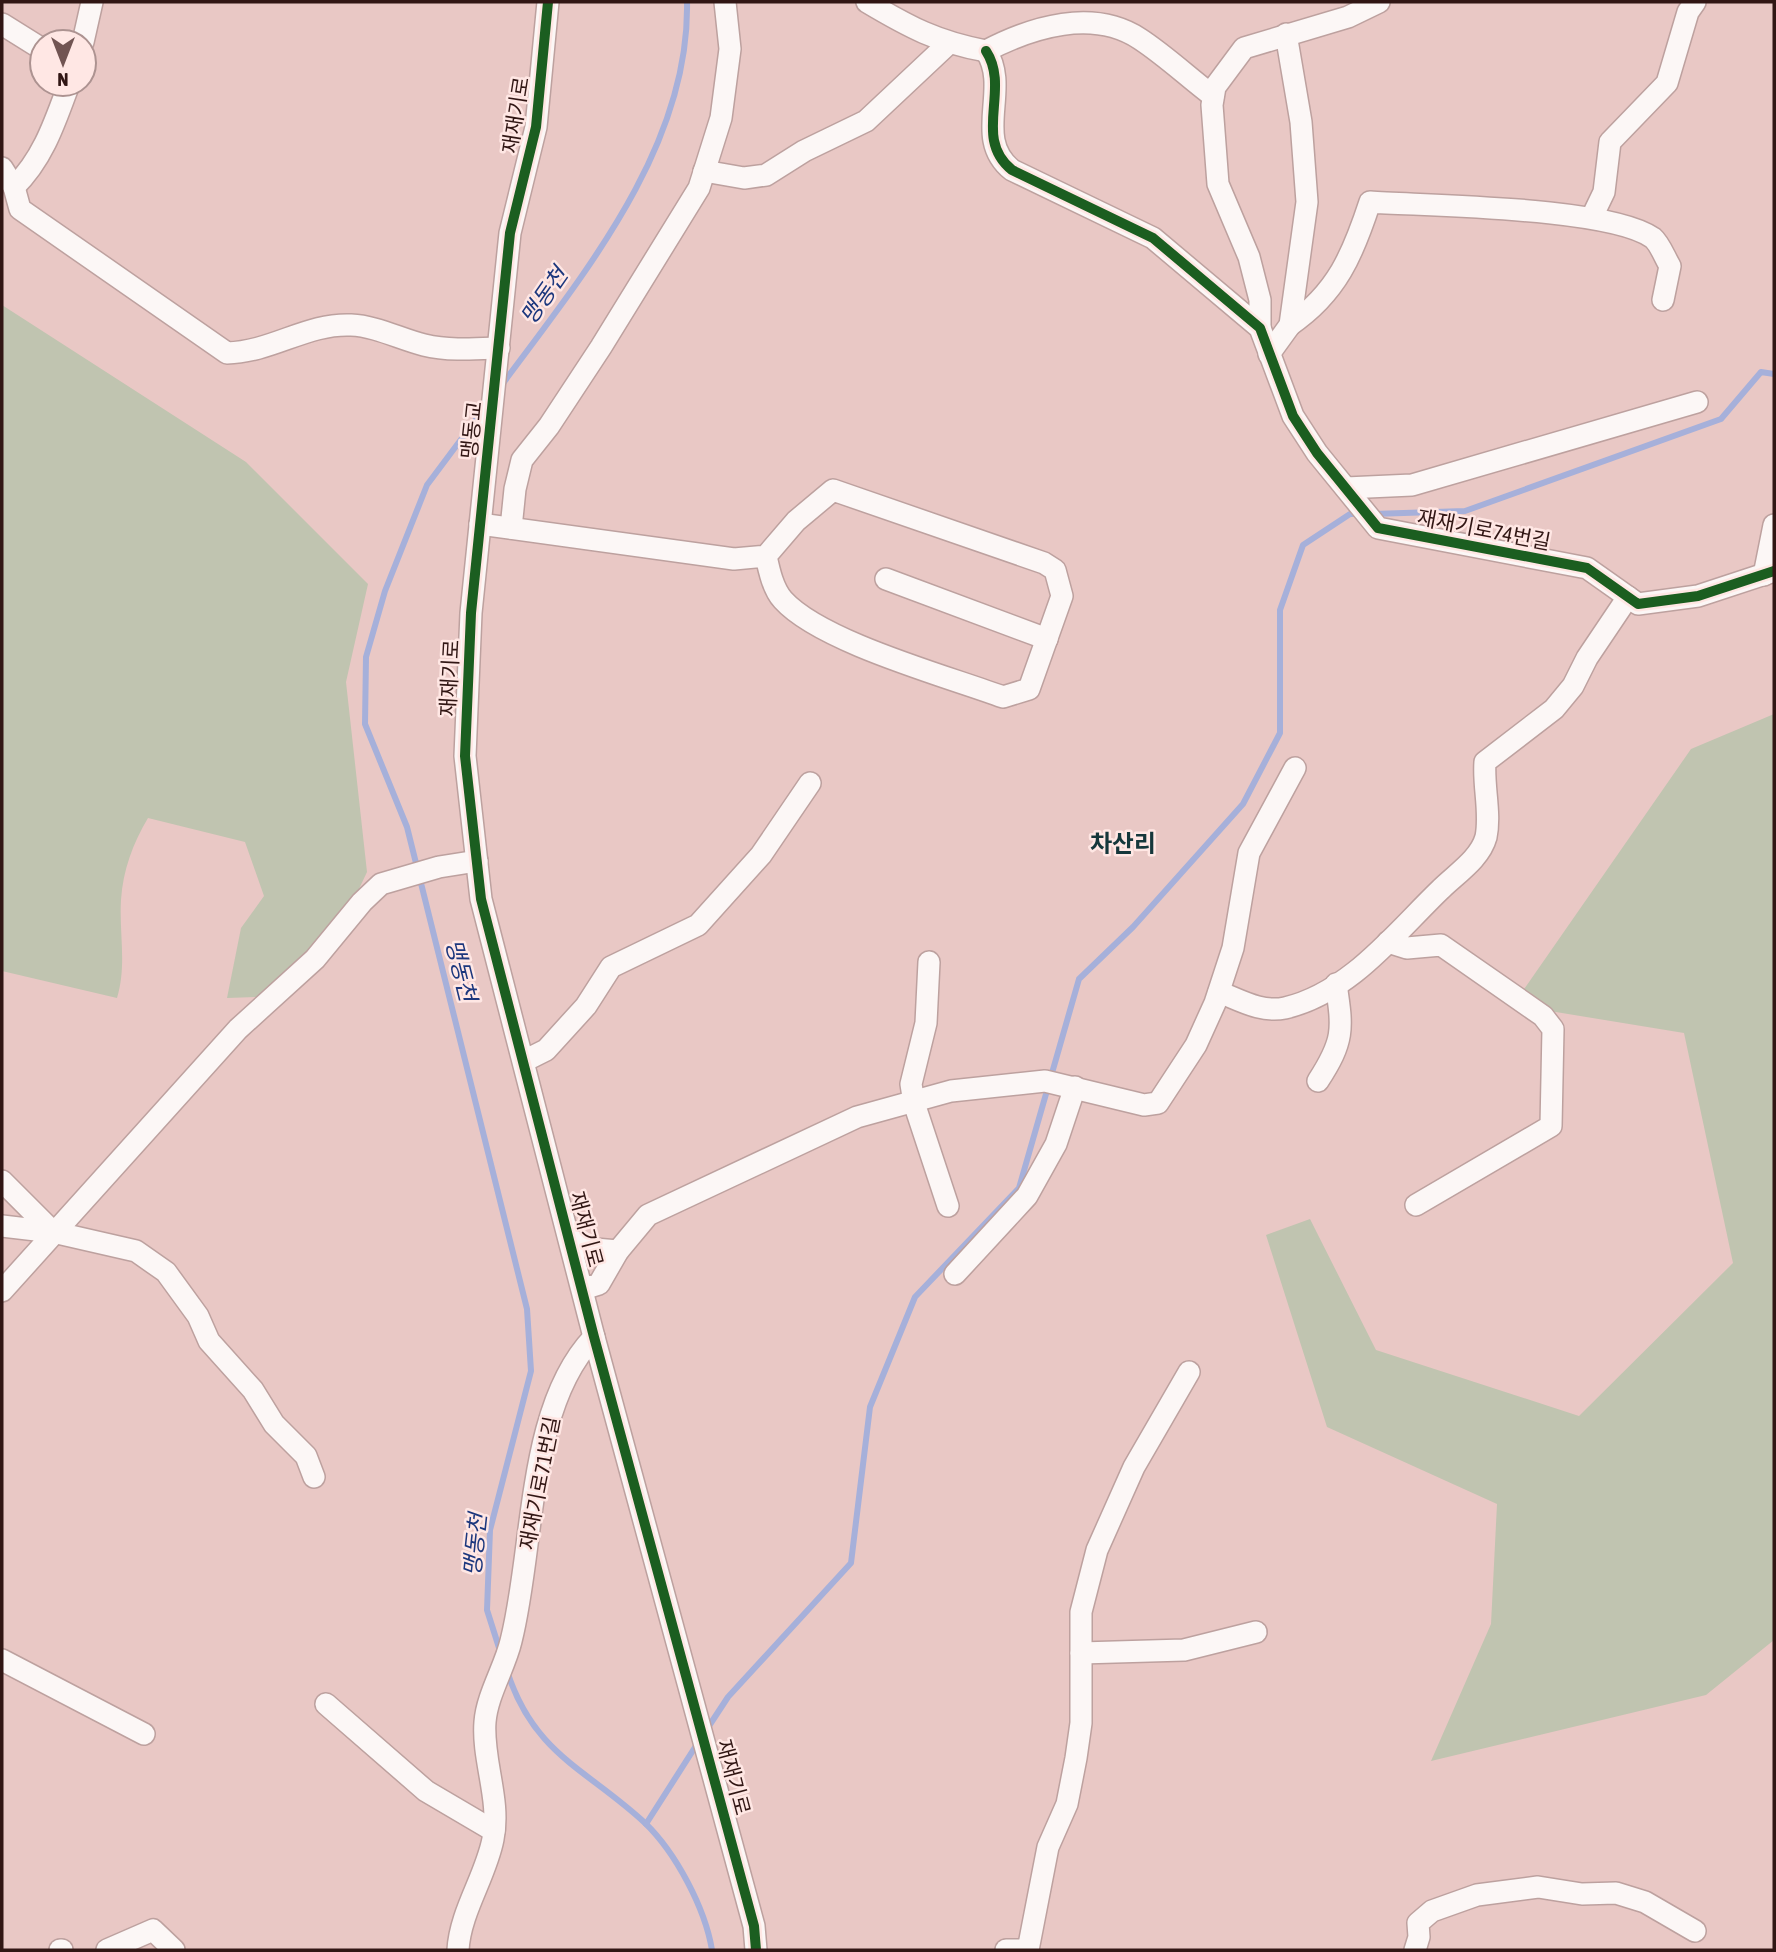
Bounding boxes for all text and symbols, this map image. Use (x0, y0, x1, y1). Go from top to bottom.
north arrow (28, 28, 98, 98)
text: N (57, 69, 69, 91)
street label: 재재기로 (497, 75, 533, 155)
water label: 맹동천 (515, 260, 574, 329)
street label: 맹동교 (456, 400, 486, 460)
street label: 재재기로74번길 (1415, 504, 1553, 554)
street label: 재재기로 (435, 639, 463, 717)
district label: 차산리 (1090, 830, 1156, 857)
water label: 맹동천 (441, 936, 482, 1007)
street label: 재재기로 (565, 1189, 609, 1269)
street label: 재재기로71번길 (514, 1414, 564, 1552)
water label: 맹동천 (459, 1509, 492, 1578)
street label: 재재기로 (712, 1737, 756, 1817)

